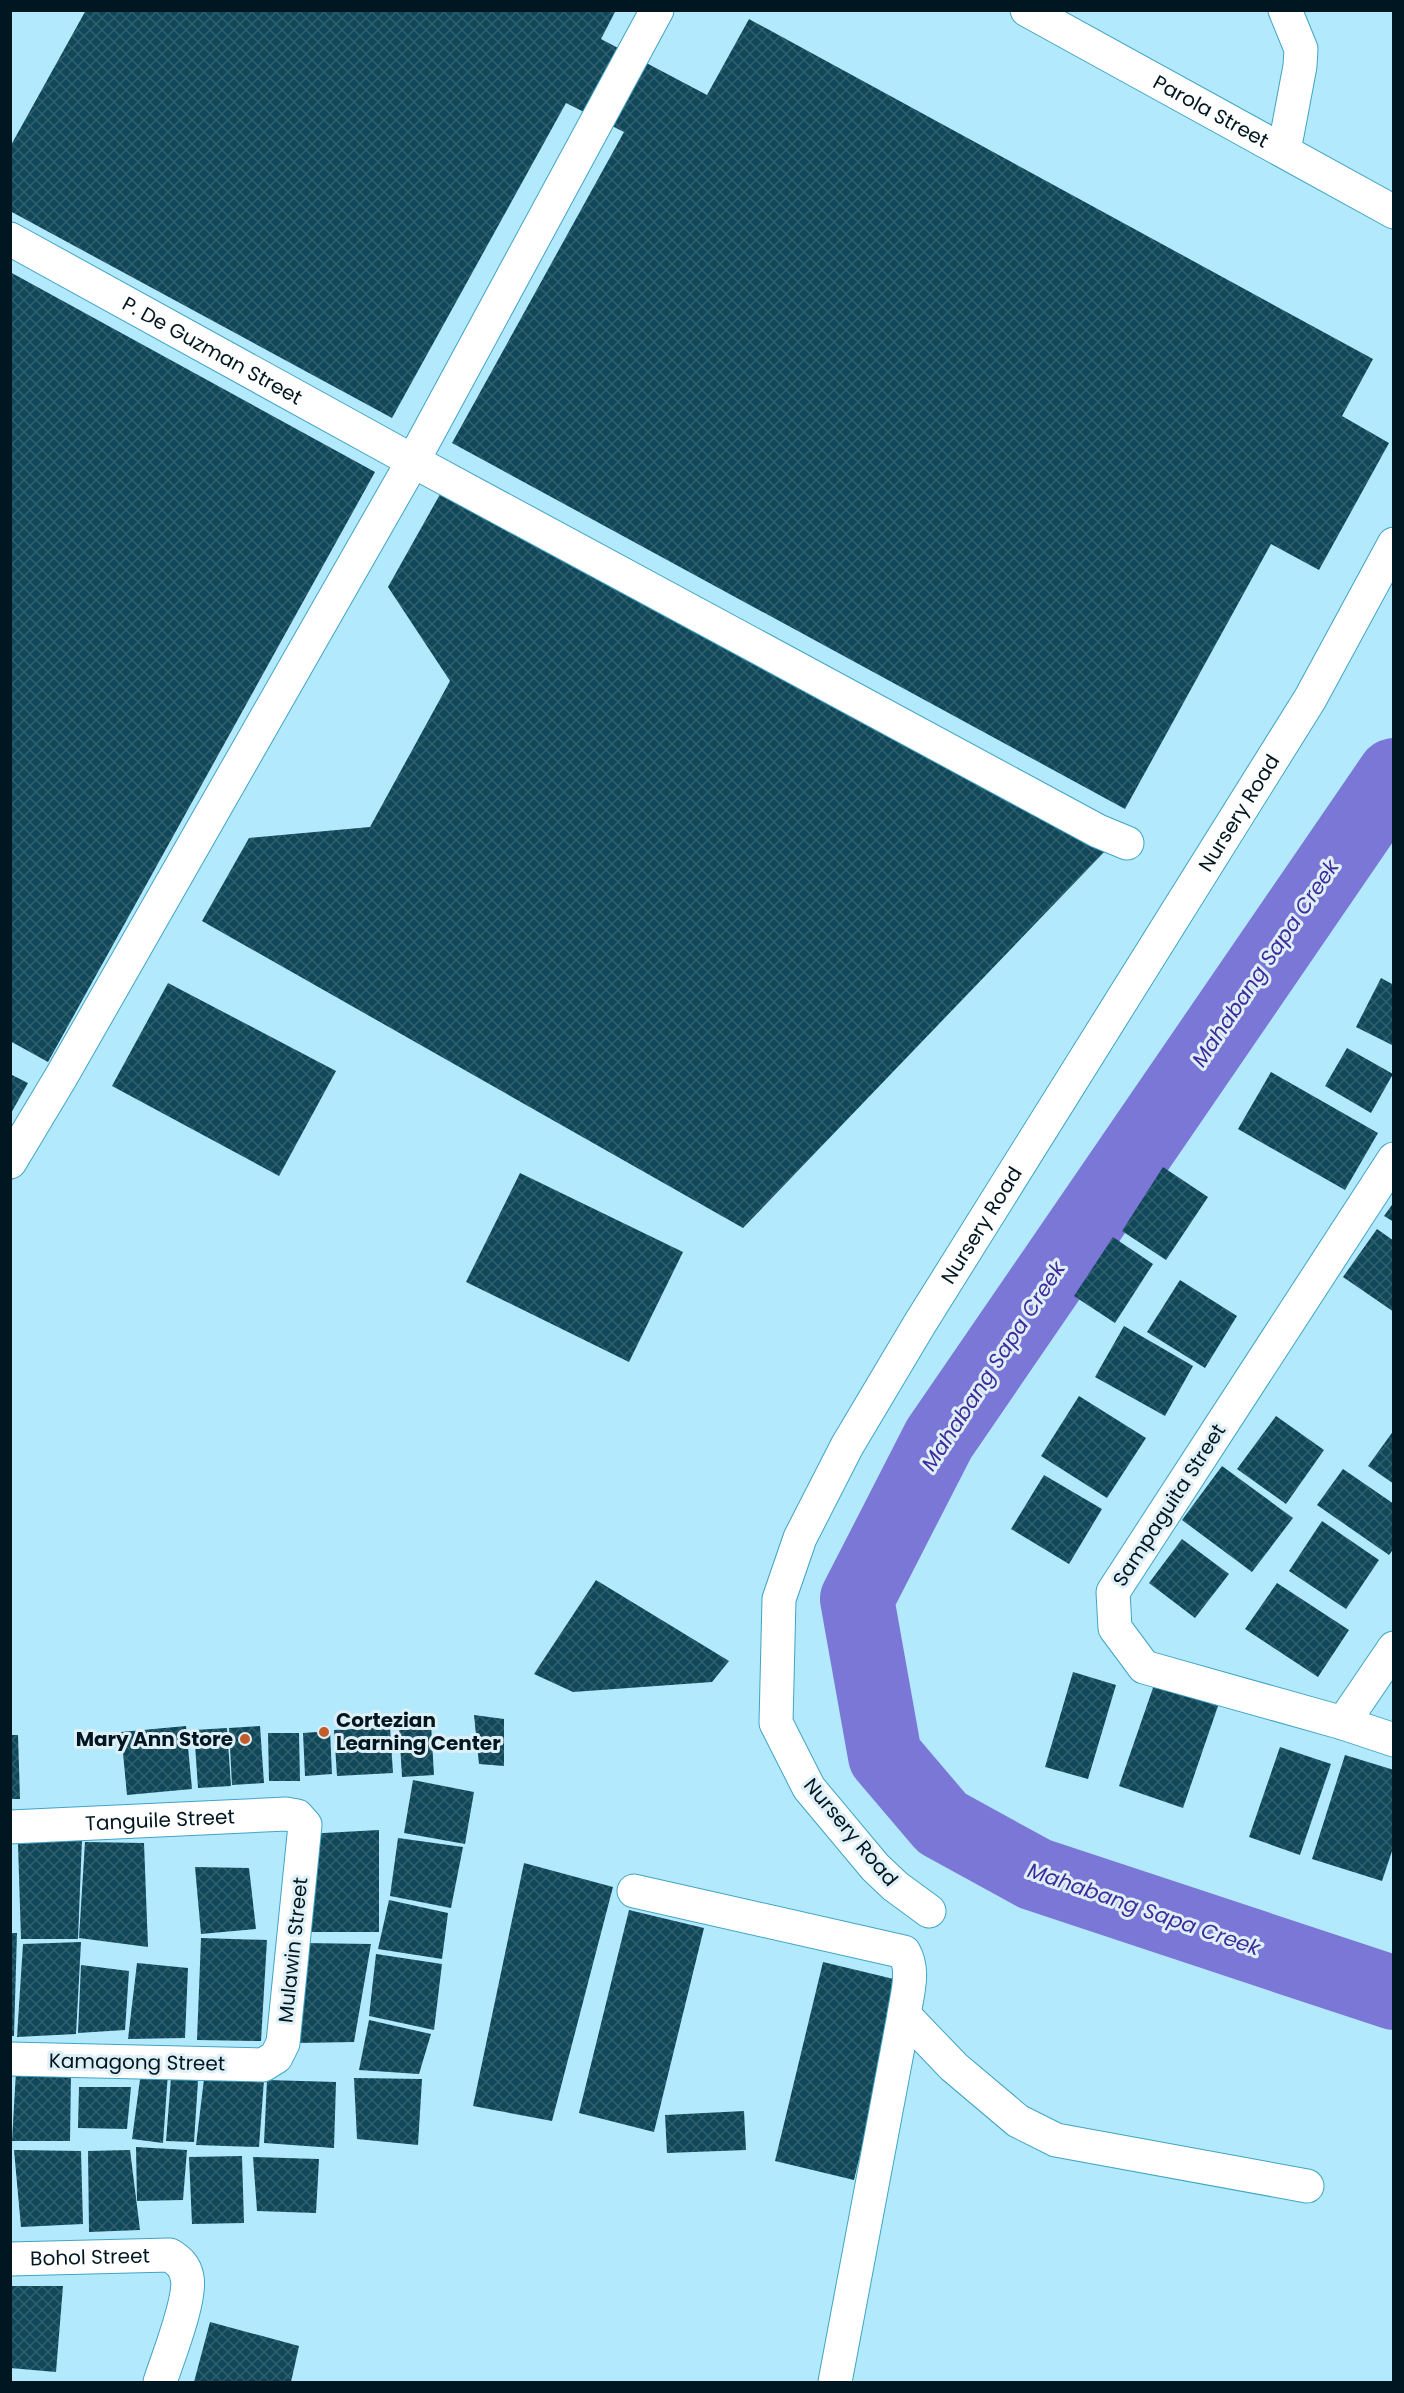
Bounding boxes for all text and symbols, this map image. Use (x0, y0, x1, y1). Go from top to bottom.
street label: Parola Street (1148, 68, 1274, 154)
street label: P. De Guzman Street (117, 290, 307, 411)
street label: Nursery Road (1192, 749, 1286, 877)
water label: Mahabang Sapa Creek (1185, 853, 1346, 1072)
street label: Nursery Road (934, 1161, 1029, 1289)
water label: Mahabang Sapa Creek (914, 1255, 1072, 1476)
street label: Sampaguita Street (1106, 1418, 1232, 1592)
place label: Cortezian Learning Center (336, 1706, 501, 1757)
place label: Mary Ann Store (76, 1725, 233, 1753)
marker: Cortezian Learning Center (317, 1725, 331, 1739)
marker: Mary Ann Store (238, 1732, 252, 1746)
street label: Nursery Road (797, 1772, 905, 1892)
street label: Tanguile Street (84, 1802, 235, 1837)
water label: Mahabang Sapa Creek (1024, 1856, 1265, 1963)
street label: Mulawin Street (271, 1876, 315, 2024)
street label: Kamagong Street (49, 2046, 225, 2078)
street label: Bohol Street (30, 2242, 150, 2272)

